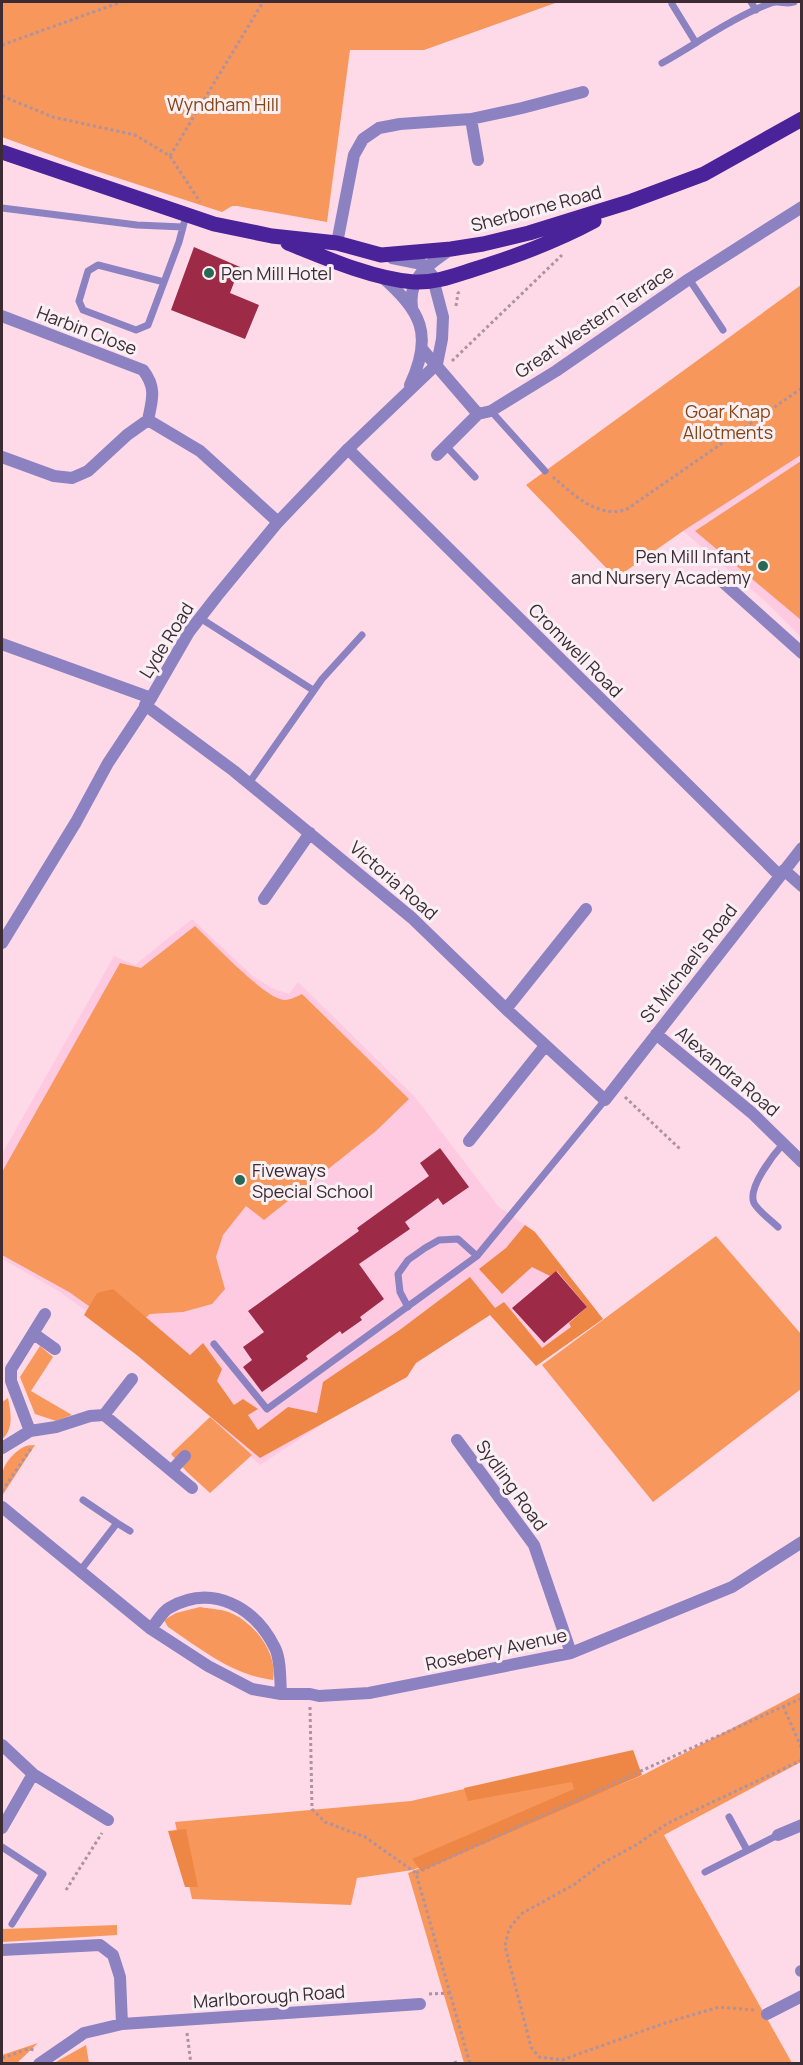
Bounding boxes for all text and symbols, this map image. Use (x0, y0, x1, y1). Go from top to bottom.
park label: Wyndham Hill (167, 92, 279, 116)
street label: Sherborne Road (468, 179, 604, 237)
street label: Great Western Terrace (510, 259, 678, 383)
place label: Pen Mill Hotel (221, 261, 332, 285)
marker: Pen Mill Hotel (202, 266, 216, 280)
street label: Harbin Close (33, 300, 141, 360)
park label: Goar Knap Allotments (683, 399, 773, 444)
place label: Pen Mill Infant and Nursery Academy (571, 544, 751, 589)
marker: Pen Mill Infant and Nursery Academy (756, 559, 770, 573)
street label: Lyde Road (133, 598, 199, 682)
street label: Cromwell Road (524, 598, 628, 702)
street label: Victoria Road (345, 835, 443, 925)
street label: St Michael's Road (634, 899, 742, 1027)
street label: Alexandra Road (671, 1020, 785, 1122)
place label: Fiveways Special School (252, 1158, 373, 1203)
marker: Fiveways Special School (233, 1173, 247, 1187)
street label: Sydling Road (471, 1435, 553, 1535)
street label: Rosebery Avenue (423, 1622, 569, 1676)
street label: Marlborough Road (192, 1979, 346, 2013)

